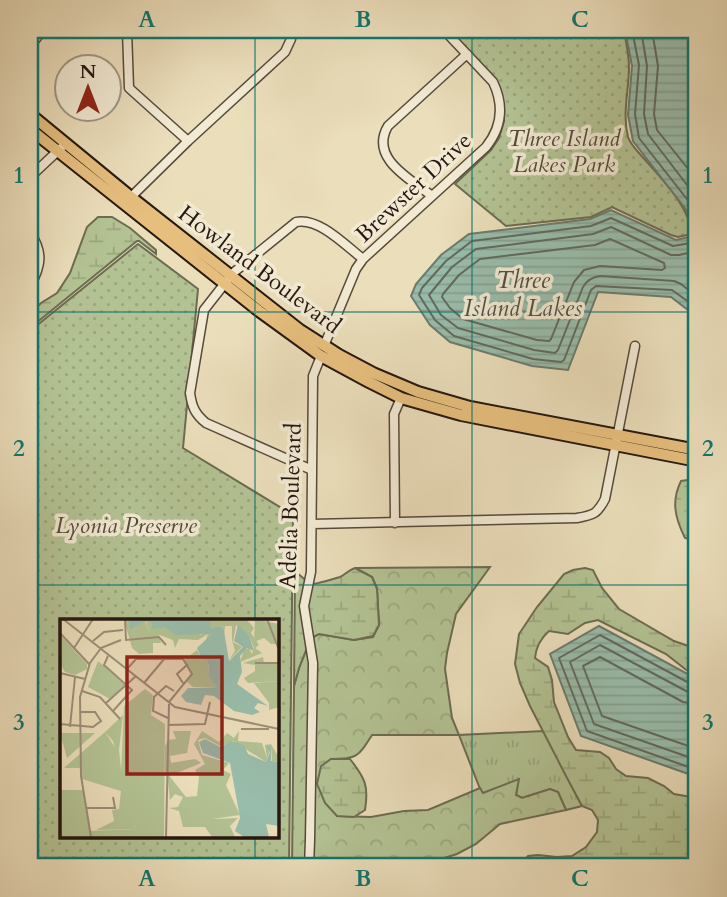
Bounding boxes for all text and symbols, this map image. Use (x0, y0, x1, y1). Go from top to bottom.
text: A (138, 4, 156, 35)
text: B (355, 4, 371, 35)
text: C (571, 4, 589, 35)
north arrow (52, 52, 122, 122)
text: N (80, 59, 97, 85)
park label: Three Island Lakes Park (508, 123, 621, 180)
street label: Brewster Drive (348, 125, 478, 249)
text: 1 (13, 160, 25, 191)
text: 1 (702, 160, 714, 191)
street label: Howland Boulevard (172, 198, 348, 341)
water label: Three Island Lakes (464, 264, 582, 325)
street label: Adelia Boulevard (272, 421, 309, 590)
text: 2 (13, 433, 25, 464)
text: 2 (702, 433, 714, 464)
park label: Lyonia Preserve (55, 510, 197, 541)
inset map (60, 619, 278, 838)
text: 3 (13, 707, 25, 738)
text: 3 (702, 707, 714, 738)
text: A (138, 863, 156, 894)
text: B (355, 863, 371, 894)
text: C (571, 863, 589, 894)

